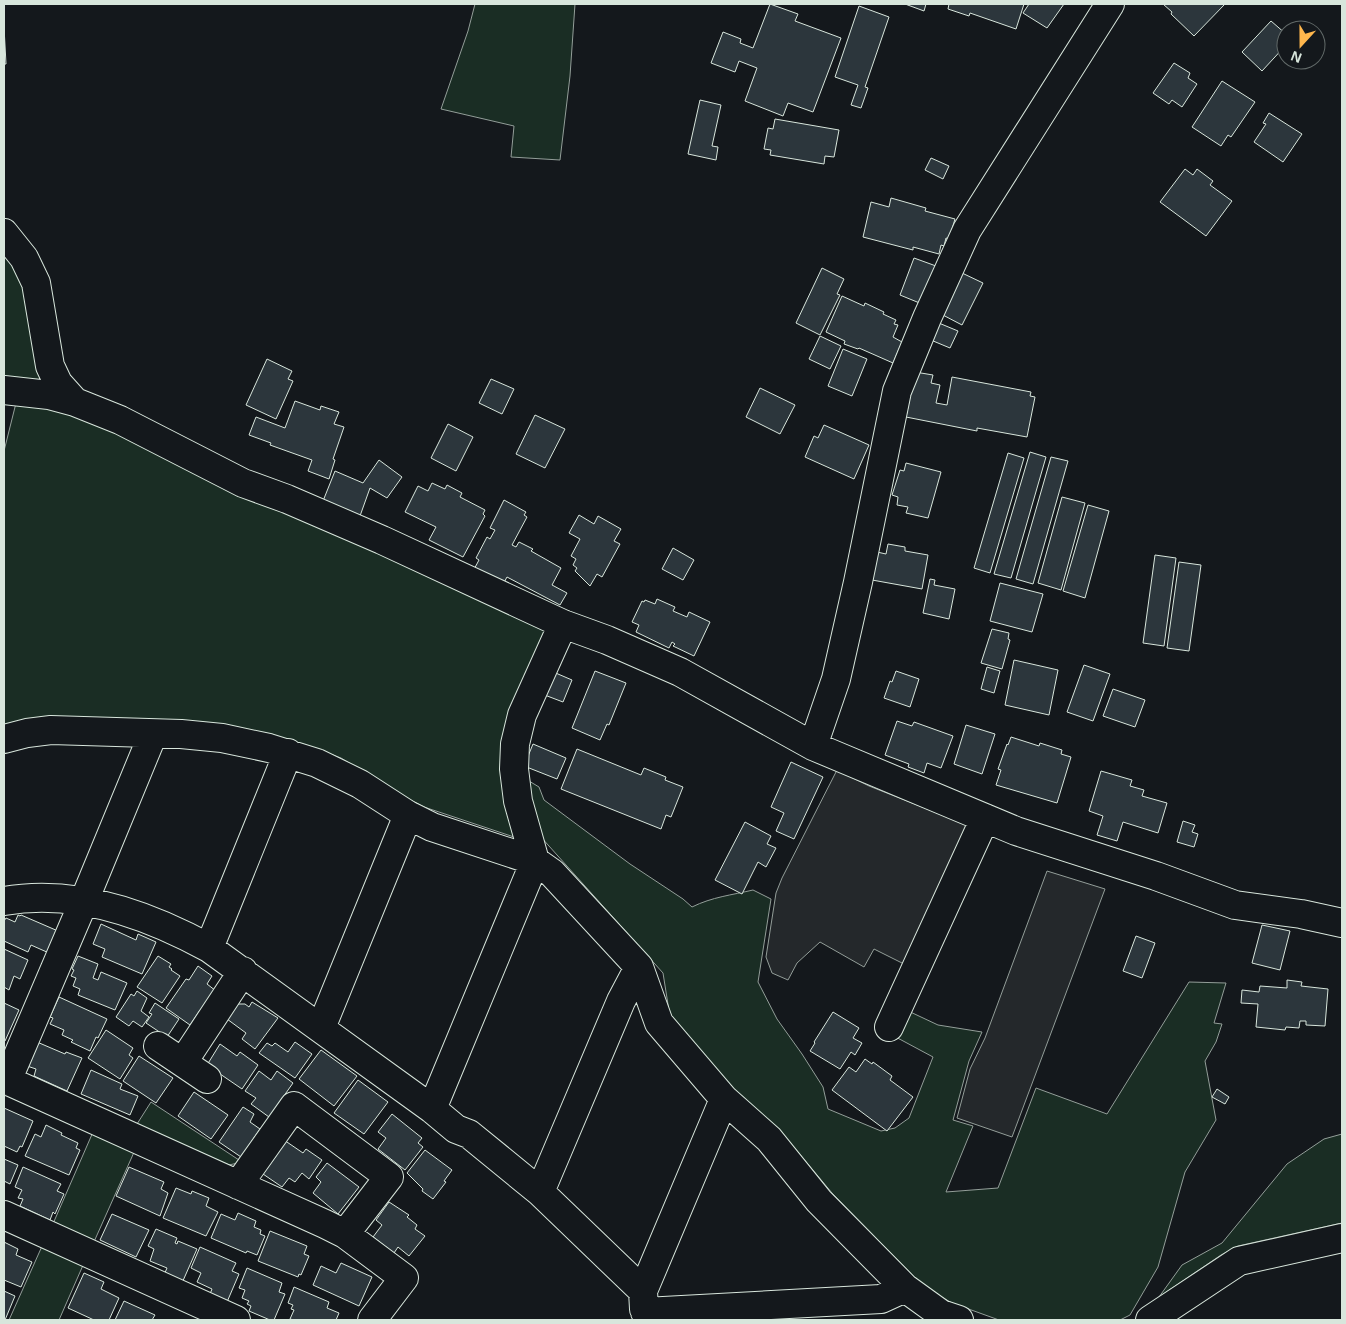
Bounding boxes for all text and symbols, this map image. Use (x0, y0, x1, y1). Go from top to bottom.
north arrow (1276, 20, 1326, 70)
text: N (1289, 48, 1304, 66)

